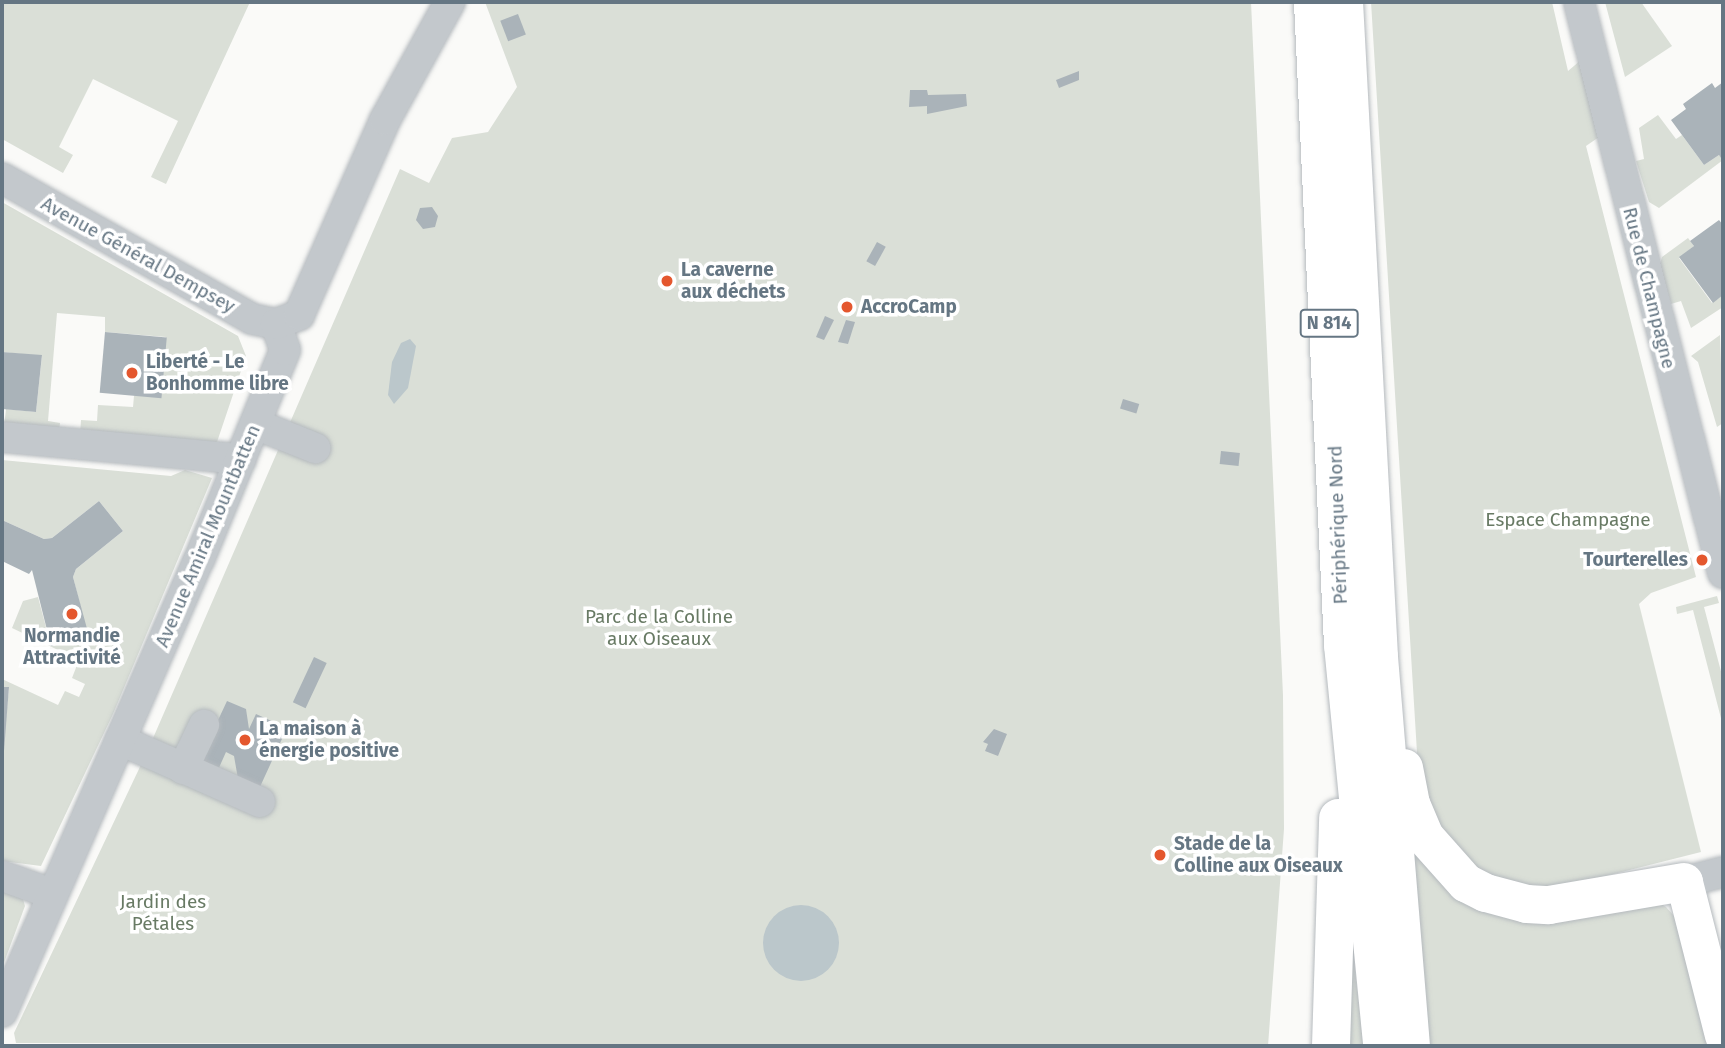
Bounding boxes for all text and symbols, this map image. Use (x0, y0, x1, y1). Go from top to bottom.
street label: Avenue Général Dempsey (37, 192, 239, 318)
street label: Rue de Champagne (1618, 205, 1680, 371)
place label: La caverne aux déchets (681, 259, 785, 303)
marker: La caverne aux déchets (659, 273, 675, 289)
place label: AccroCamp (861, 296, 957, 318)
marker: AccroCamp (839, 299, 855, 315)
road number: N 814 (1299, 309, 1359, 338)
place label: Liberté - Le Bonhomme libre (146, 351, 289, 395)
marker: Liberté - Le Bonhomme libre (124, 365, 140, 381)
street label: Avenue Amiral Mountbatten (151, 421, 265, 651)
street label: Périphérique Nord (1324, 445, 1352, 605)
park label: Espace Champagne (1485, 509, 1651, 531)
place label: Tourterelles (1583, 549, 1688, 571)
marker: Tourterelles (1694, 552, 1710, 568)
marker: Normandie Attractivité (64, 606, 80, 622)
park label: Parc de la Colline aux Oiseaux (585, 606, 733, 650)
place label: Normandie Attractivité (23, 625, 121, 669)
place label: La maison à énergie positive (259, 718, 399, 762)
marker: La maison à énergie positive (237, 732, 253, 748)
place label: Stade de la Colline aux Oiseaux (1174, 833, 1343, 877)
marker: Stade de la Colline aux Oiseaux (1152, 847, 1168, 863)
park label: Jardin des Pétales (120, 891, 206, 935)

